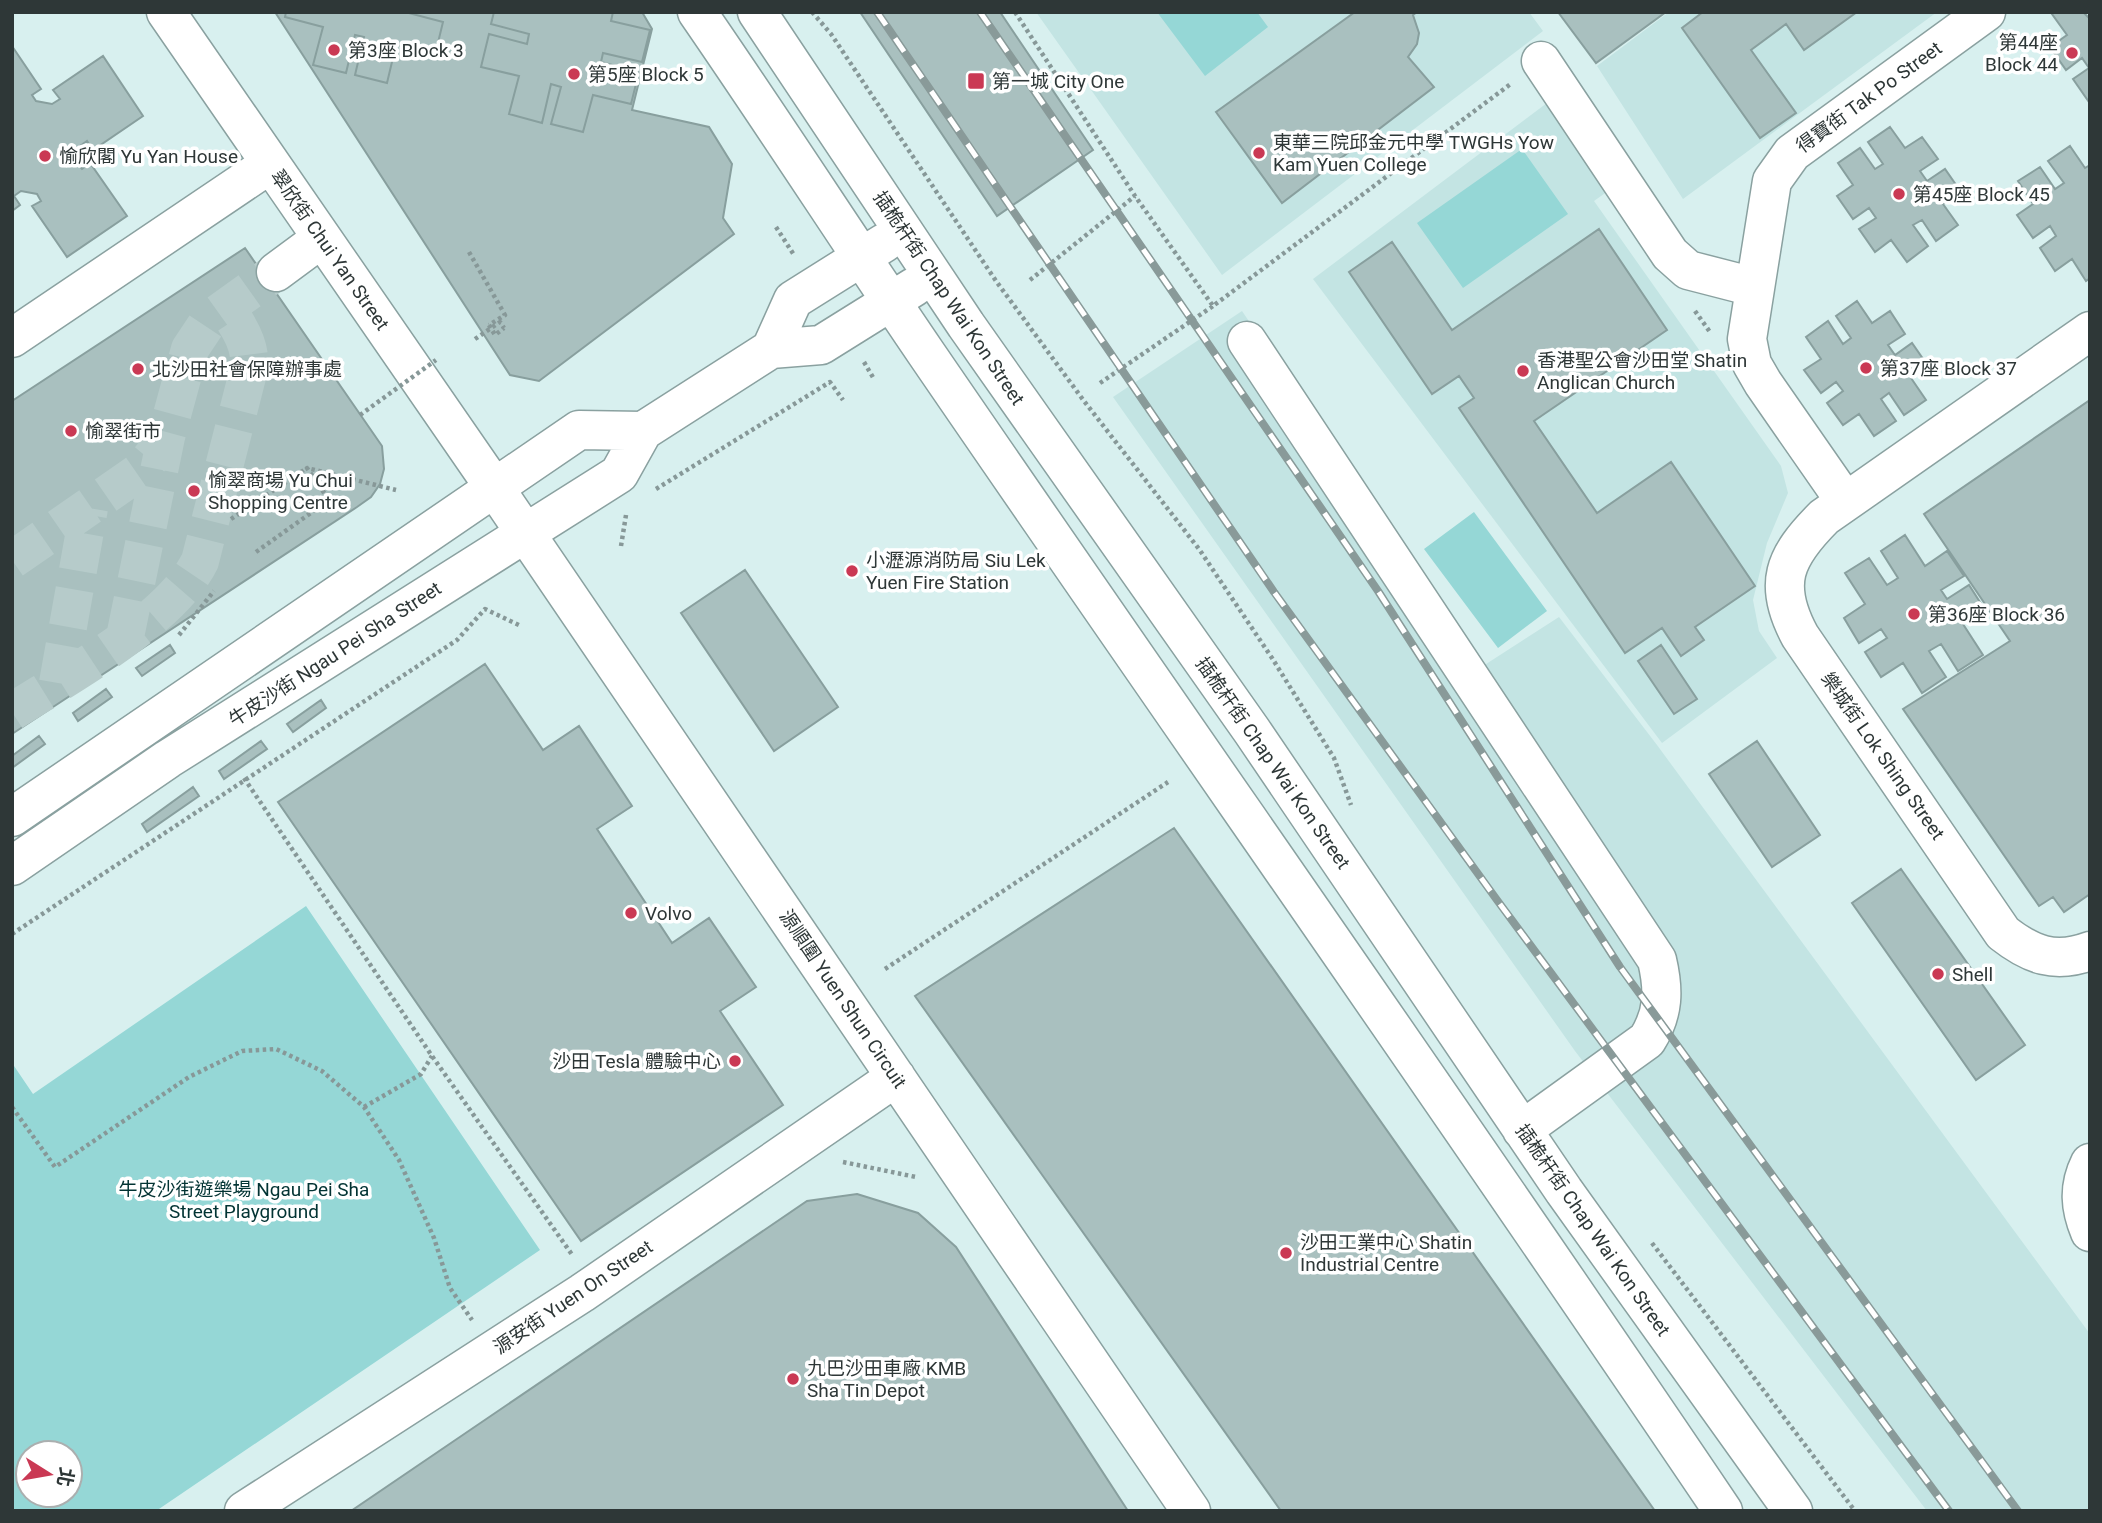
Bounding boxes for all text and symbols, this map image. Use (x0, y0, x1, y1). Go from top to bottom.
place label: 第44座 Block 44 (1985, 31, 2058, 76)
street label: 得寶街 Tak Po Street (1792, 36, 1946, 158)
place label: 第3座 Block 3 (348, 39, 464, 62)
marker: 第3座 Block 3 (326, 42, 342, 58)
marker: 第44座 Block 44 (2064, 45, 2080, 61)
place label: 第5座 Block 5 (588, 63, 704, 86)
marker: 第5座 Block 5 (566, 66, 582, 82)
place label: 第一城 City One (992, 70, 1124, 93)
marker: 第一城 City One (966, 71, 986, 91)
place label: 東華三院邱金元中學 TWGHs Yow Kam Yuen College (1273, 131, 1554, 176)
place label: 愉欣閣 Yu Yan House (59, 145, 238, 168)
marker: 東華三院邱金元中學 TWGHs Yow Kam Yuen College (1251, 145, 1267, 161)
marker: 愉欣閣 Yu Yan House (37, 148, 53, 164)
street label: 翠欣街 Chui Yan Street (266, 165, 394, 335)
place label: 第45座 Block 45 (1913, 183, 2050, 206)
marker: 第45座 Block 45 (1891, 186, 1907, 202)
street label: 插桅杆街 Chap Wai Kon Street (869, 187, 1029, 409)
place label: 香港聖公會沙田堂 Shatin Anglican Church (1537, 349, 1747, 394)
place label: 第37座 Block 37 (1880, 357, 2017, 380)
place label: 北沙田社會保障辦事處 (152, 358, 342, 381)
marker: 第37座 Block 37 (1858, 360, 1874, 376)
marker: 北沙田社會保障辦事處 (130, 361, 146, 377)
marker: 香港聖公會沙田堂 Shatin Anglican Church (1515, 363, 1531, 379)
place label: 愉翠街市 (85, 420, 161, 443)
marker: 愉翠街市 (63, 423, 79, 439)
place label: 愉翠商場 Yu Chui Shopping Centre (208, 469, 353, 514)
marker: 愉翠商場 Yu Chui Shopping Centre (186, 483, 202, 499)
place label: 小瀝源消防局 Siu Lek Yuen Fire Station (866, 549, 1046, 594)
marker: 小瀝源消防局 Siu Lek Yuen Fire Station (844, 563, 860, 579)
street label: 牛皮沙街 Ngau Pei Sha Street (224, 577, 446, 731)
place label: 第36座 Block 36 (1928, 603, 2065, 626)
marker: 第36座 Block 36 (1906, 606, 1922, 622)
street label: 插桅杆街 Chap Wai Kon Street (1191, 653, 1355, 873)
street label: 樂城街 Lok Shing Street (1816, 668, 1950, 844)
place label: Volvo (645, 902, 692, 925)
marker: Volvo (623, 905, 639, 921)
street label: 源順圍 Yuen Shun Circuit (775, 905, 911, 1093)
place label: Shell (1952, 963, 1993, 986)
marker: Shell (1930, 966, 1946, 982)
place label: 沙田 Tesla 體驗中心 (552, 1050, 721, 1073)
marker: 沙田 Tesla 體驗中心 (727, 1053, 743, 1069)
street label: 插桅杆街 Chap Wai Kon Street (1511, 1120, 1675, 1340)
park label: 牛皮沙街遊樂場 Ngau Pei Sha Street Playground (119, 1178, 369, 1223)
place label: 沙田工業中心 Shatin Industrial Centre (1300, 1231, 1472, 1276)
street label: 源安街 Yuen On Street (489, 1235, 657, 1359)
marker: 沙田工業中心 Shatin Industrial Centre (1278, 1245, 1294, 1261)
place label: 九巴沙田車廠 KMB Sha Tin Depot (807, 1357, 966, 1402)
marker: 九巴沙田車廠 KMB Sha Tin Depot (785, 1371, 801, 1387)
north arrow (14, 1439, 84, 1509)
text: 北 (52, 1466, 78, 1489)

